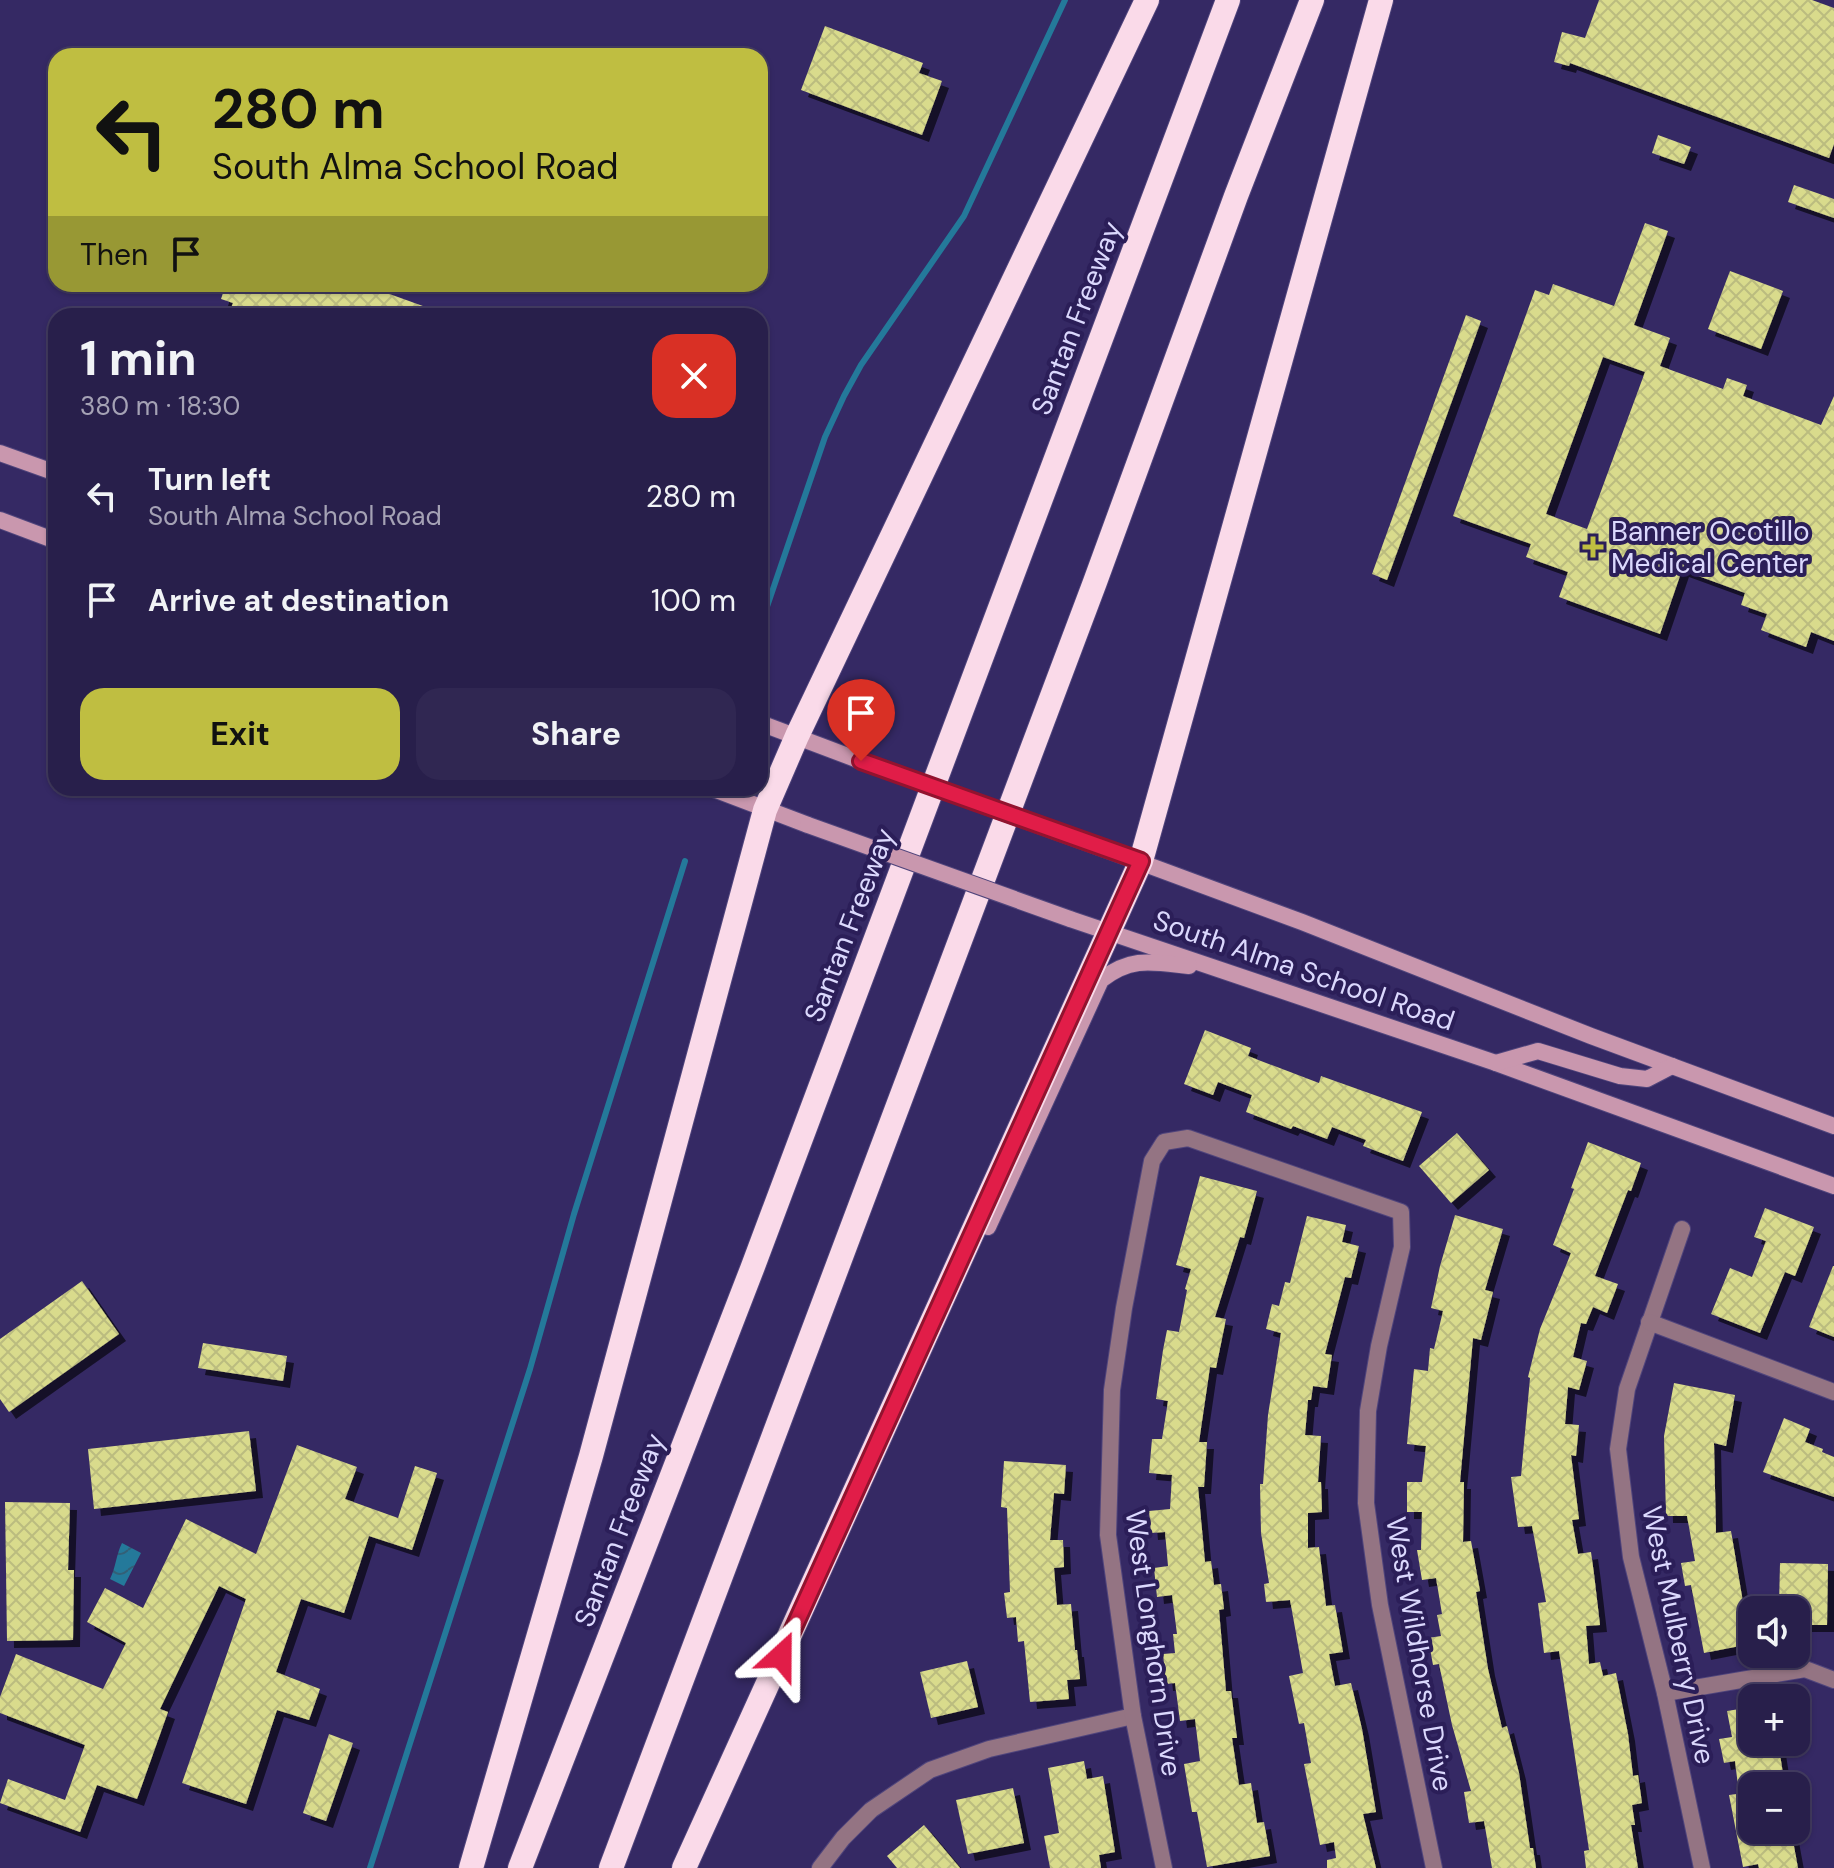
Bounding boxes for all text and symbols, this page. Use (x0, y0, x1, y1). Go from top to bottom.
text: 280 m (212, 72, 385, 145)
icon: left (80, 80, 184, 184)
text: South Alma School Road (212, 143, 619, 190)
street label: Santan Freeway (1023, 216, 1130, 420)
icon: arrive (164, 232, 208, 276)
text: Then (80, 235, 148, 274)
text: 1 min (80, 327, 197, 390)
button: close (652, 334, 736, 418)
text: 380 m · 18:30 (80, 389, 240, 423)
text: Turn left (148, 460, 271, 499)
icon: left (80, 474, 124, 518)
text: 280 m (646, 477, 736, 516)
text: South Alma School Road (148, 499, 442, 533)
place label: Banner Ocotillo Medical Center (1611, 513, 1810, 582)
marker: Banner Ocotillo Medical Center (1582, 536, 1604, 558)
icon: arrive (80, 578, 124, 622)
text: Arrive at destination (148, 581, 449, 620)
text: 100 m (651, 581, 736, 620)
pin (827, 679, 895, 761)
button: Exit (80, 688, 400, 780)
button: Share (416, 688, 736, 780)
icon: arrive (839, 691, 883, 735)
street label: Santan Freeway (796, 823, 903, 1027)
street label: South Alma School Road (1148, 901, 1459, 1039)
street label: Santan Freeway (566, 1428, 673, 1632)
street label: West Mulberry Drive (1633, 1503, 1724, 1767)
street label: West Longhorn Drive (1116, 1507, 1191, 1779)
street label: West Wildhorse Drive (1377, 1514, 1462, 1794)
map controls (1738, 1596, 1810, 1844)
button: sound (1738, 1596, 1810, 1668)
position arrow (739, 1614, 823, 1698)
button: + (1738, 1684, 1810, 1756)
button: − (1738, 1772, 1810, 1844)

